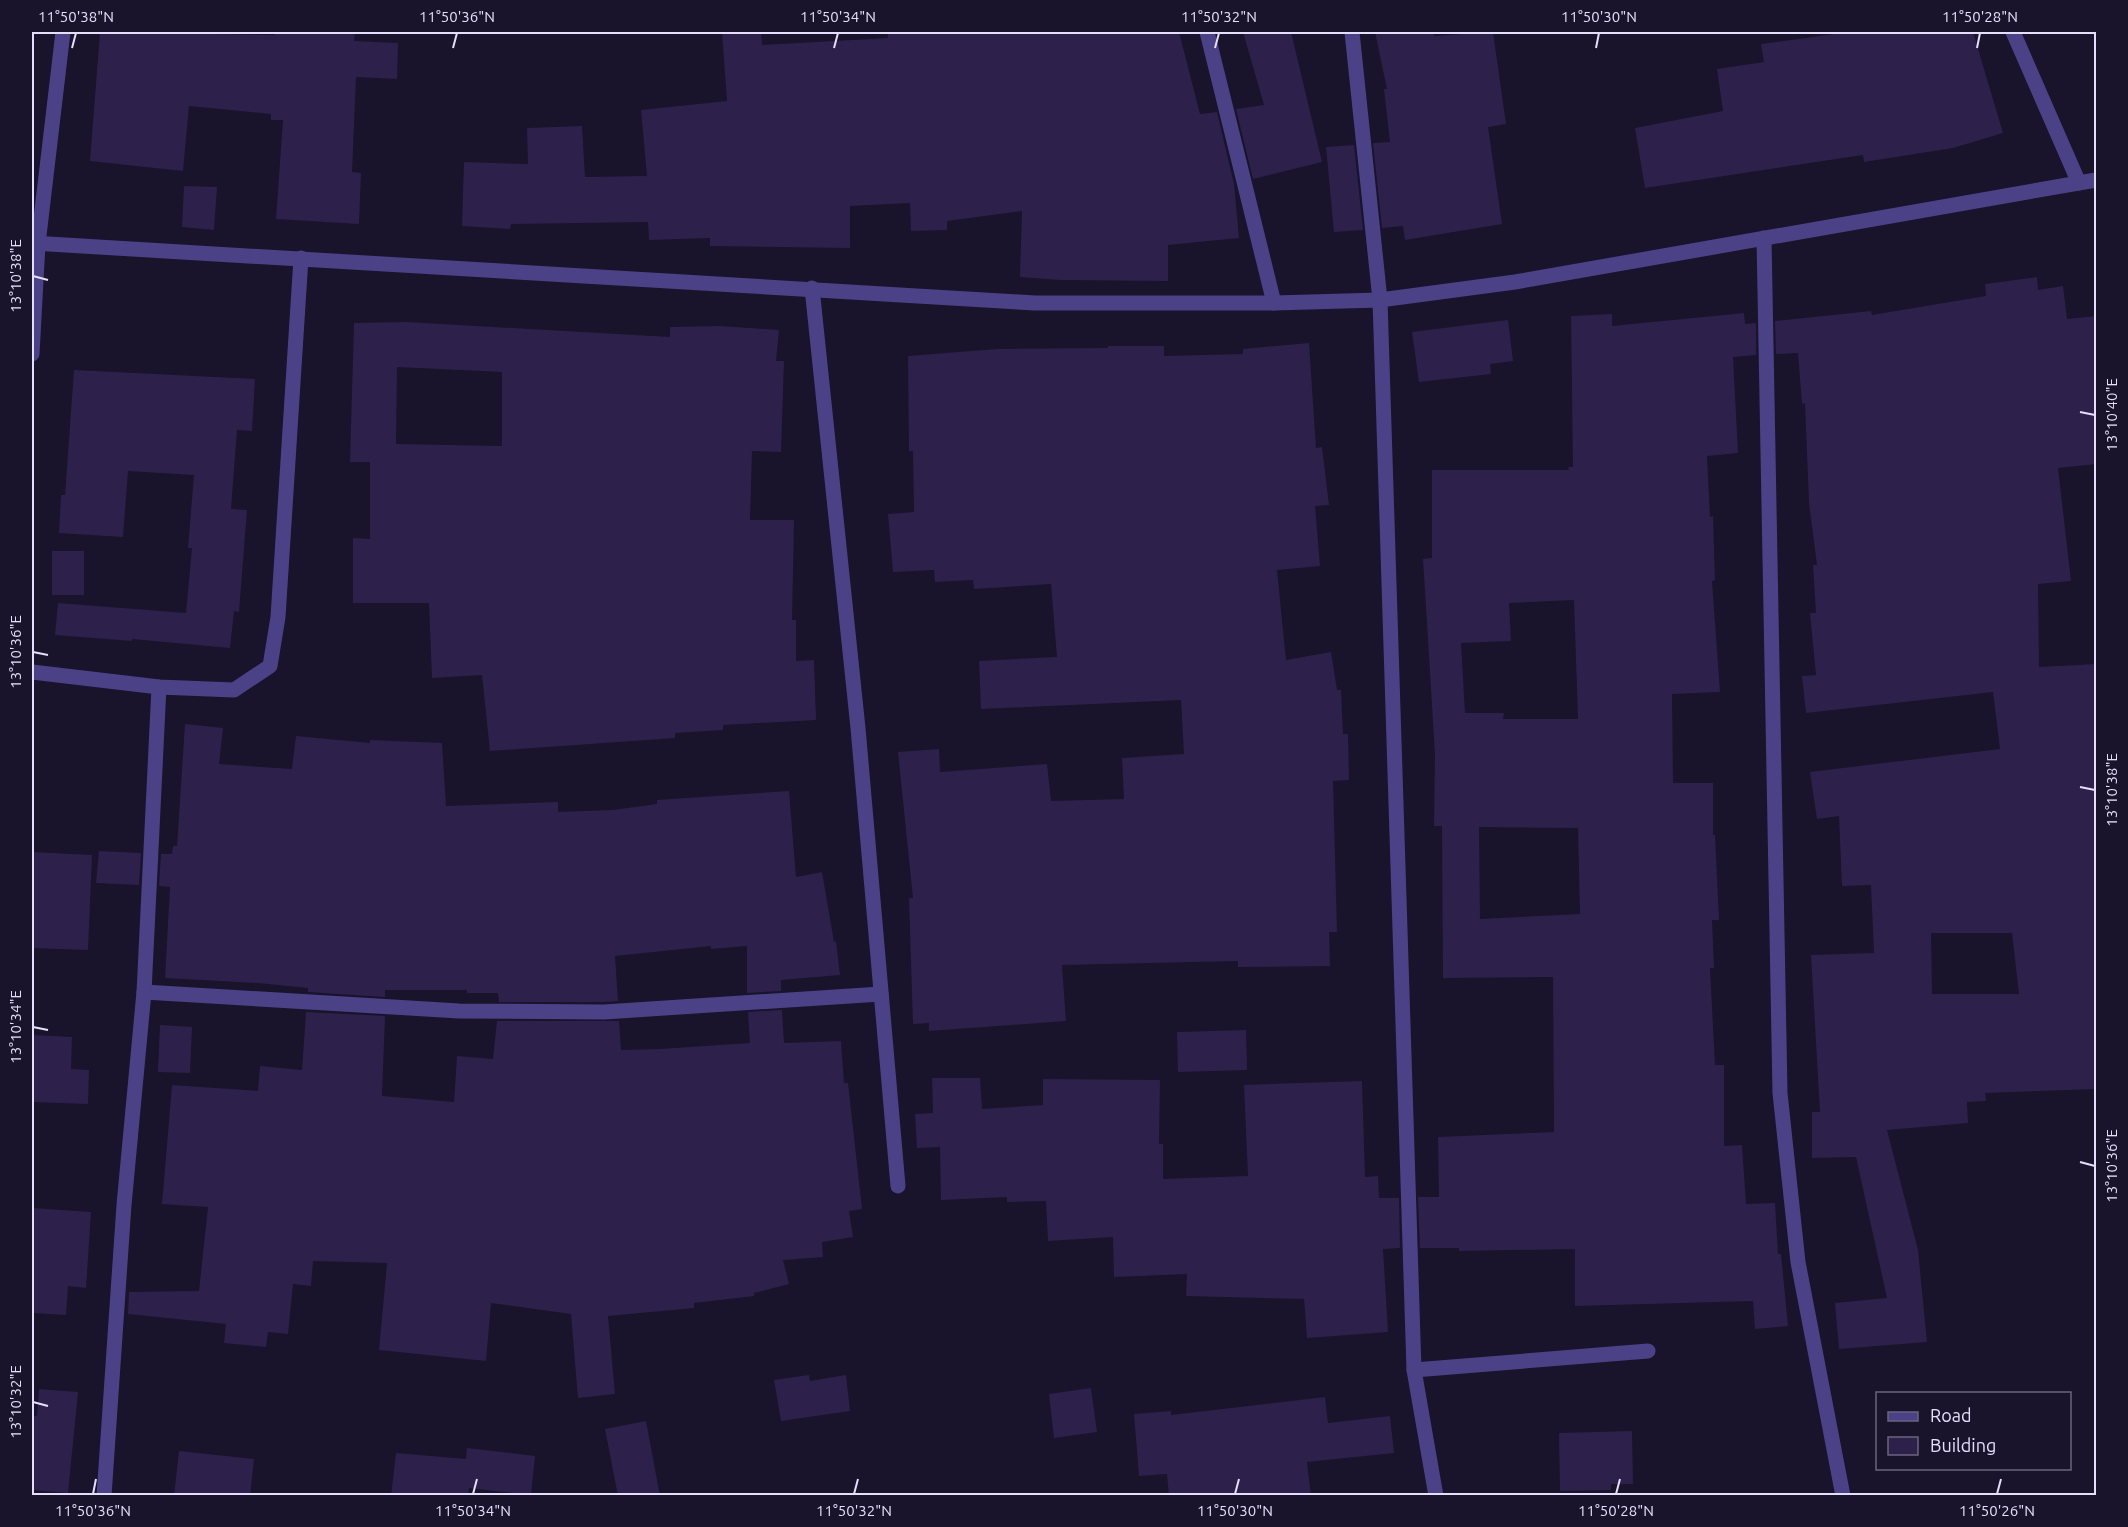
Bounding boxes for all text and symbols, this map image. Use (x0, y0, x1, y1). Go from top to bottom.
text: 11°50'38"N (38, 8, 114, 25)
text: 11°50'36"N (419, 8, 495, 25)
text: 11°50'34"N (800, 8, 876, 25)
text: 11°50'32"N (1181, 8, 1257, 25)
text: 11°50'30"N (1561, 8, 1637, 25)
text: 11°50'28"N (1942, 8, 2018, 25)
text: 13°10'38"E (7, 239, 24, 313)
text: 13°10'40"E (2103, 378, 2120, 452)
text: 13°10'36"E (7, 615, 24, 689)
text: 13°10'38"E (2103, 753, 2120, 827)
text: 13°10'34"E (7, 990, 24, 1064)
text: 13°10'36"E (2103, 1129, 2120, 1203)
text: 13°10'32"E (7, 1365, 24, 1439)
legend (1876, 1392, 2071, 1470)
text: Road (1930, 1405, 1972, 1425)
text: Building (1930, 1435, 1996, 1455)
text: 11°50'36"N (55, 1502, 131, 1519)
text: 11°50'34"N (435, 1502, 511, 1519)
text: 11°50'32"N (816, 1502, 892, 1519)
text: 11°50'30"N (1197, 1502, 1273, 1519)
text: 11°50'28"N (1578, 1502, 1654, 1519)
text: 11°50'26"N (1959, 1502, 2035, 1519)

